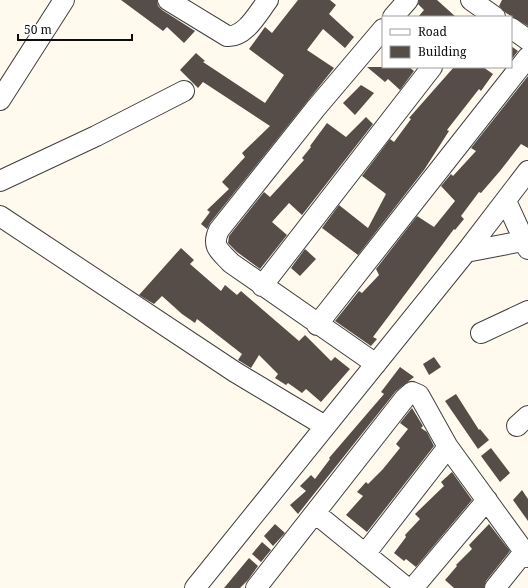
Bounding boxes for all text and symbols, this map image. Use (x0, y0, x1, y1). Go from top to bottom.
scale bar (18, 16, 132, 42)
legend (382, 16, 512, 68)
text: 50 m (24, 21, 52, 38)
text: Road (418, 23, 448, 40)
text: Building (418, 43, 467, 60)

